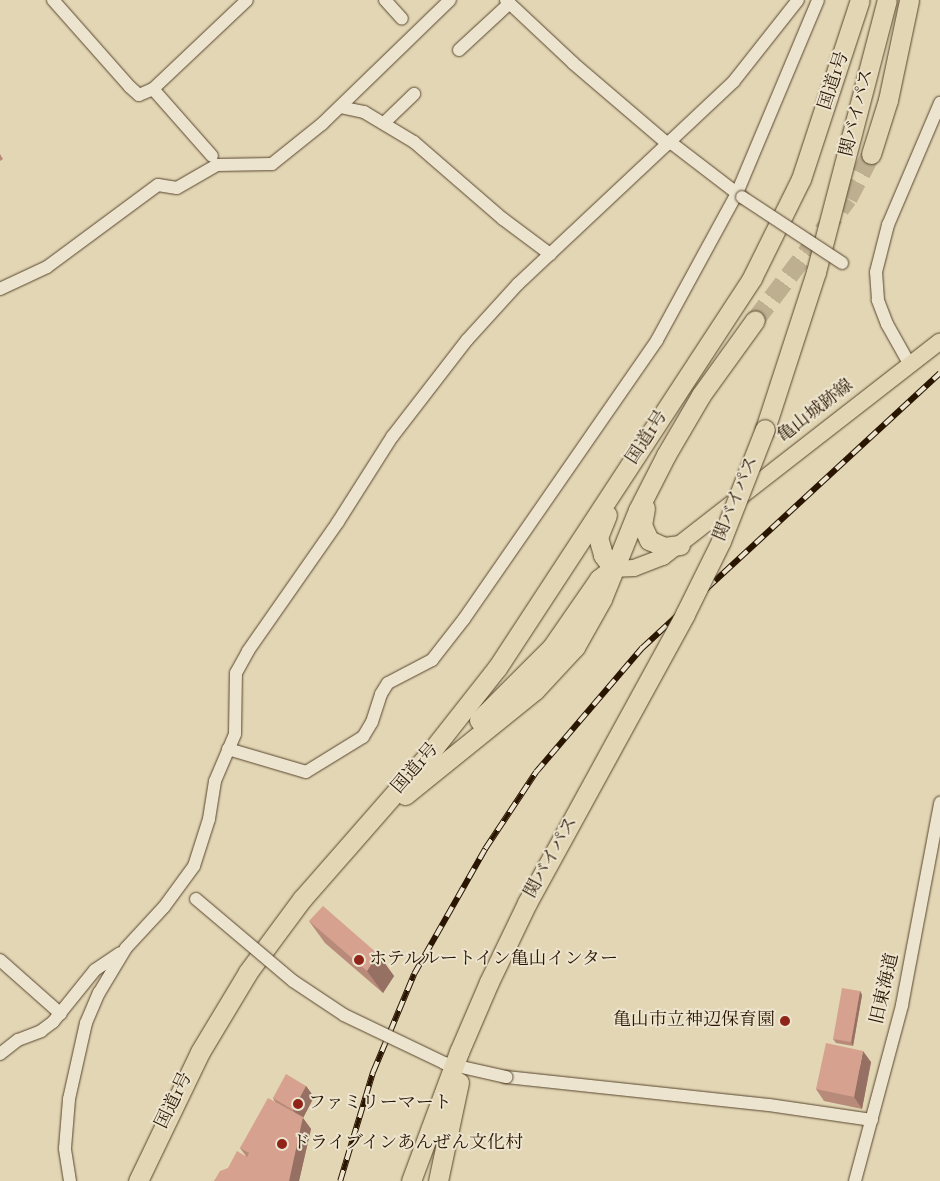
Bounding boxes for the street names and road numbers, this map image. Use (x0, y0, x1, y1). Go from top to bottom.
street label: 国道1号 (815, 49, 855, 113)
street label: 関バイパス (837, 67, 879, 159)
street label: 亀山城跡線 (774, 376, 858, 448)
street label: 国道1号 (623, 407, 673, 469)
street label: 関バイパス (710, 453, 764, 545)
street label: 国道1号 (388, 739, 444, 799)
street label: 関バイパス (521, 813, 583, 903)
street label: 旧東海道 (867, 951, 905, 1027)
street label: 国道1号 (152, 1069, 198, 1133)

